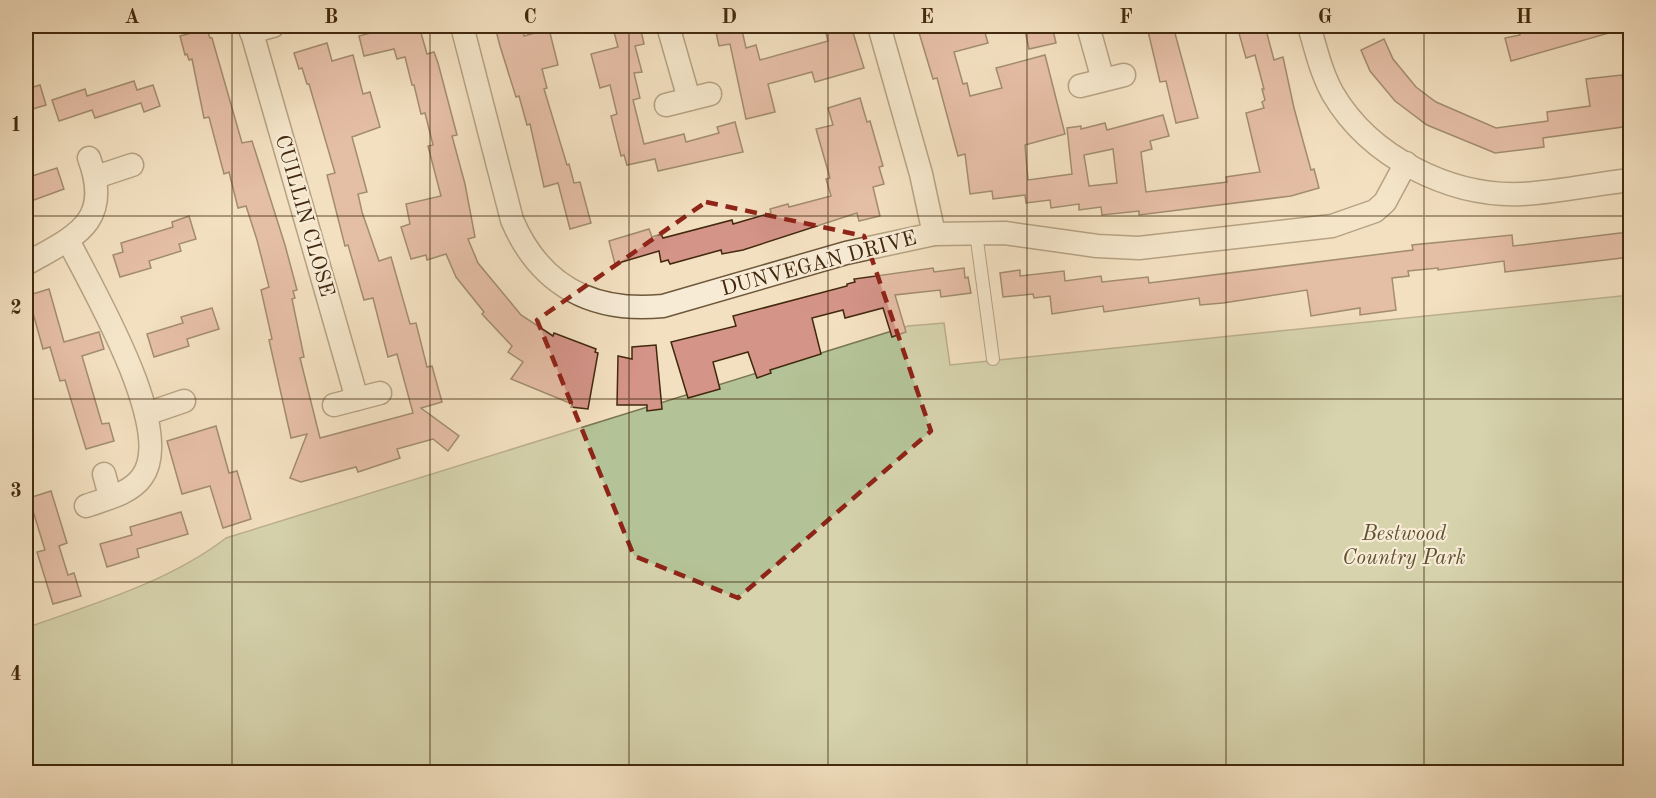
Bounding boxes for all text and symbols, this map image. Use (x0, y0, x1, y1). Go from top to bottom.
text: A (124, 8, 140, 28)
text: B (324, 8, 338, 28)
text: C (523, 8, 537, 28)
text: D (721, 8, 737, 28)
text: E (920, 8, 934, 28)
text: F (1119, 8, 1133, 28)
text: G (1318, 8, 1332, 28)
text: H (1516, 8, 1532, 28)
text: 1 (10, 116, 22, 136)
street label: CUILLIN CLOSE (271, 133, 337, 299)
street label: DUNVEGAN DRIVE (719, 228, 919, 300)
text: 2 (10, 299, 22, 319)
text: 3 (10, 482, 22, 502)
park label: Bestwood Country Park (1342, 524, 1466, 569)
text: 4 (10, 665, 22, 685)

